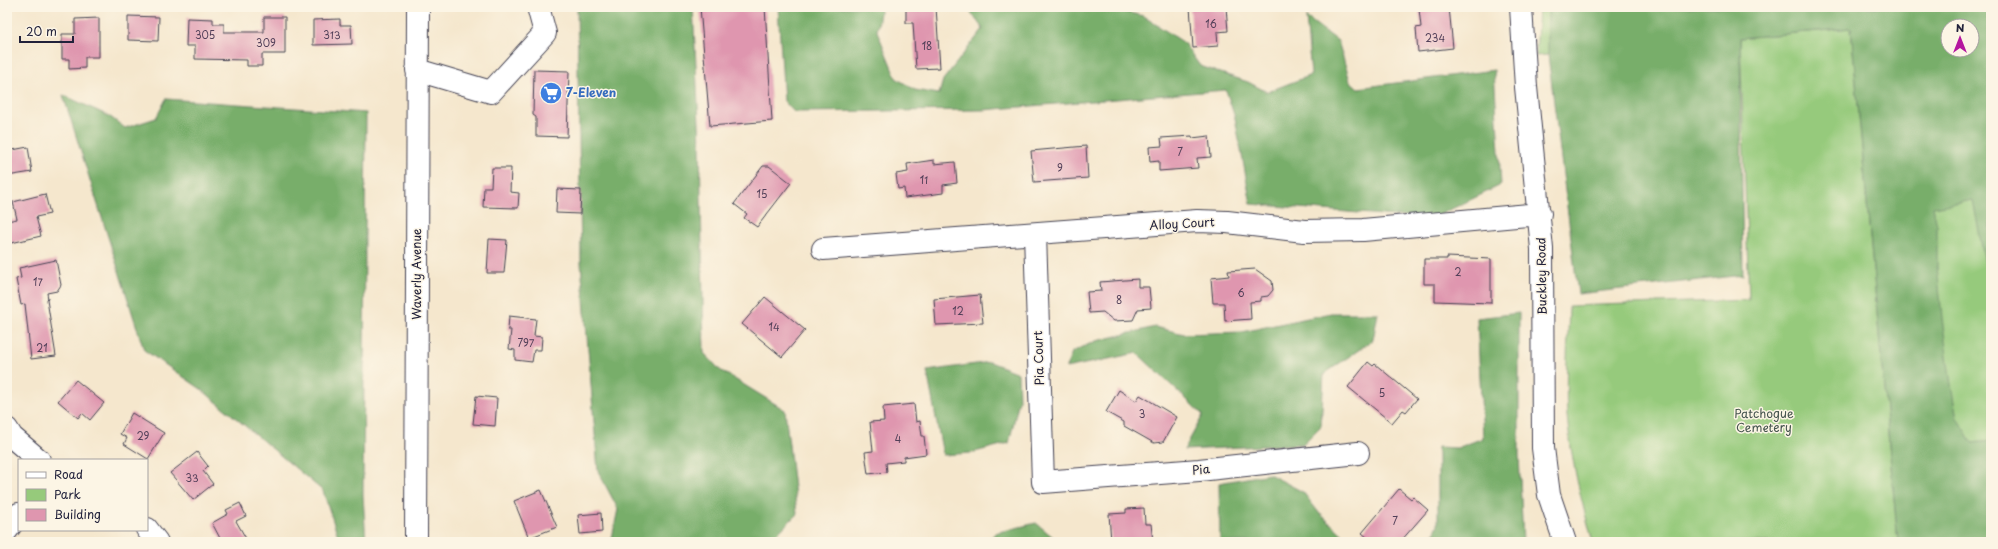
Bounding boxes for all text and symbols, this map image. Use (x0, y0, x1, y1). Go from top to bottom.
house number: 16 (1205, 16, 1217, 31)
scale bar (20, 18, 73, 44)
north arrow (1940, 18, 1980, 58)
text: N (1956, 19, 1965, 36)
text: 20 m (26, 22, 57, 40)
house number: 305 (195, 27, 215, 42)
house number: 313 (323, 27, 341, 42)
house number: 234 (1425, 30, 1445, 45)
house number: 309 (256, 35, 276, 50)
house number: 18 (922, 38, 932, 53)
supermarket icon: 7-Eleven (538, 80, 564, 106)
place label: 7-Eleven (566, 83, 616, 101)
house number: 7 (1177, 144, 1183, 159)
house number: 9 (1057, 160, 1063, 175)
house number: 11 (920, 172, 928, 187)
house number: 15 (757, 186, 767, 201)
street label: Alloy Court (1149, 212, 1215, 234)
street label: Waverly Avenue (407, 228, 425, 320)
street label: Buckley Road (1531, 237, 1551, 315)
house number: 2 (1454, 264, 1462, 279)
house number: 17 (33, 274, 44, 289)
house number: 6 (1237, 285, 1245, 300)
house number: 8 (1116, 292, 1122, 307)
house number: 12 (952, 303, 964, 318)
house number: 14 (768, 319, 780, 334)
street label: Pia Court (1028, 330, 1048, 386)
house number: 797 (518, 335, 535, 350)
house number: 21 (36, 340, 48, 355)
house number: 5 (1379, 385, 1385, 400)
park label: Patchogue Cemetery (1734, 404, 1794, 436)
house number: 3 (1139, 406, 1145, 421)
house number: 29 (137, 428, 150, 443)
house number: 4 (895, 431, 902, 446)
legend (18, 459, 148, 531)
street label: Pia (1191, 459, 1211, 479)
text: Road (54, 465, 83, 483)
house number: 33 (185, 470, 199, 485)
text: Park (54, 485, 81, 503)
text: Building (54, 505, 101, 523)
house number: 7 (1392, 513, 1398, 528)

